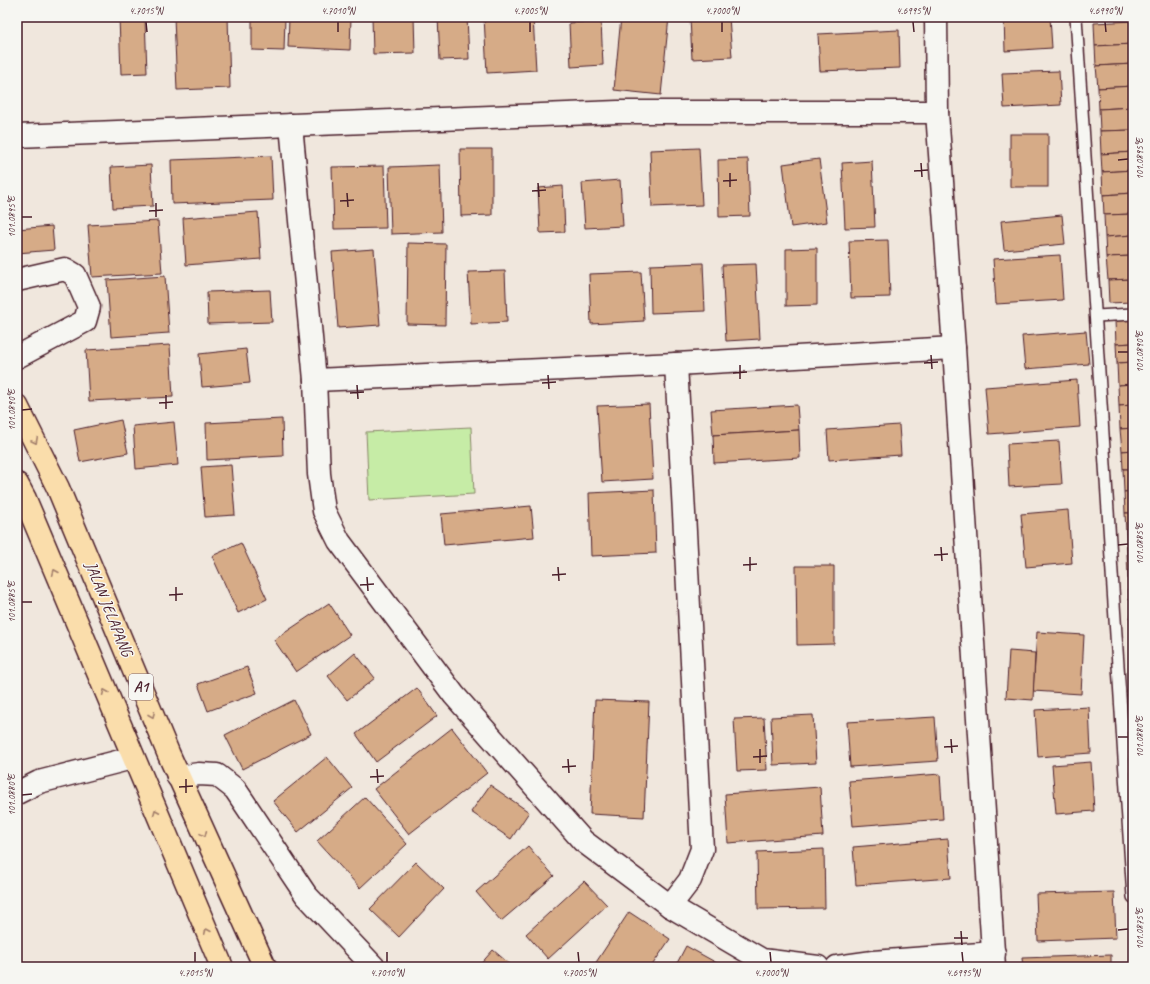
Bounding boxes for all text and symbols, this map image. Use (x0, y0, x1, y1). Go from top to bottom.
text: 4.7015°N (129, 4, 165, 17)
text: 4.7010°N (321, 4, 357, 17)
text: 4.7005°N (513, 4, 549, 17)
text: 4.7000°N (705, 4, 741, 17)
text: 4.6995°N (896, 4, 932, 17)
text: 4.6990°N (1088, 4, 1124, 17)
text: 101.0895°E (1133, 136, 1146, 180)
text: 101.0895°E (5, 194, 18, 238)
text: 101.0890°E (1133, 329, 1146, 373)
text: 101.0890°E (5, 387, 18, 431)
one-way arrow (30, 437, 38, 444)
text: 101.0885°E (1133, 521, 1146, 565)
street label: JALAN JELAPANG (81, 558, 138, 661)
one-way arrow (52, 568, 60, 576)
text: 101.0885°E (5, 579, 18, 623)
road number: A1 (129, 674, 153, 700)
one-way arrow (102, 688, 110, 696)
one-way arrow (148, 711, 156, 718)
text: 101.0880°E (1133, 714, 1146, 758)
text: 101.0880°E (5, 772, 18, 816)
one-way arrow (152, 808, 160, 815)
one-way arrow (199, 830, 207, 837)
text: 101.0875°E (1133, 906, 1146, 950)
one-way arrow (204, 928, 212, 936)
text: 4.7015°N (178, 966, 214, 979)
text: 4.7010°N (370, 966, 406, 979)
text: 4.7005°N (562, 966, 598, 979)
text: 4.7000°N (754, 966, 790, 979)
text: 4.6995°N (946, 966, 982, 979)

